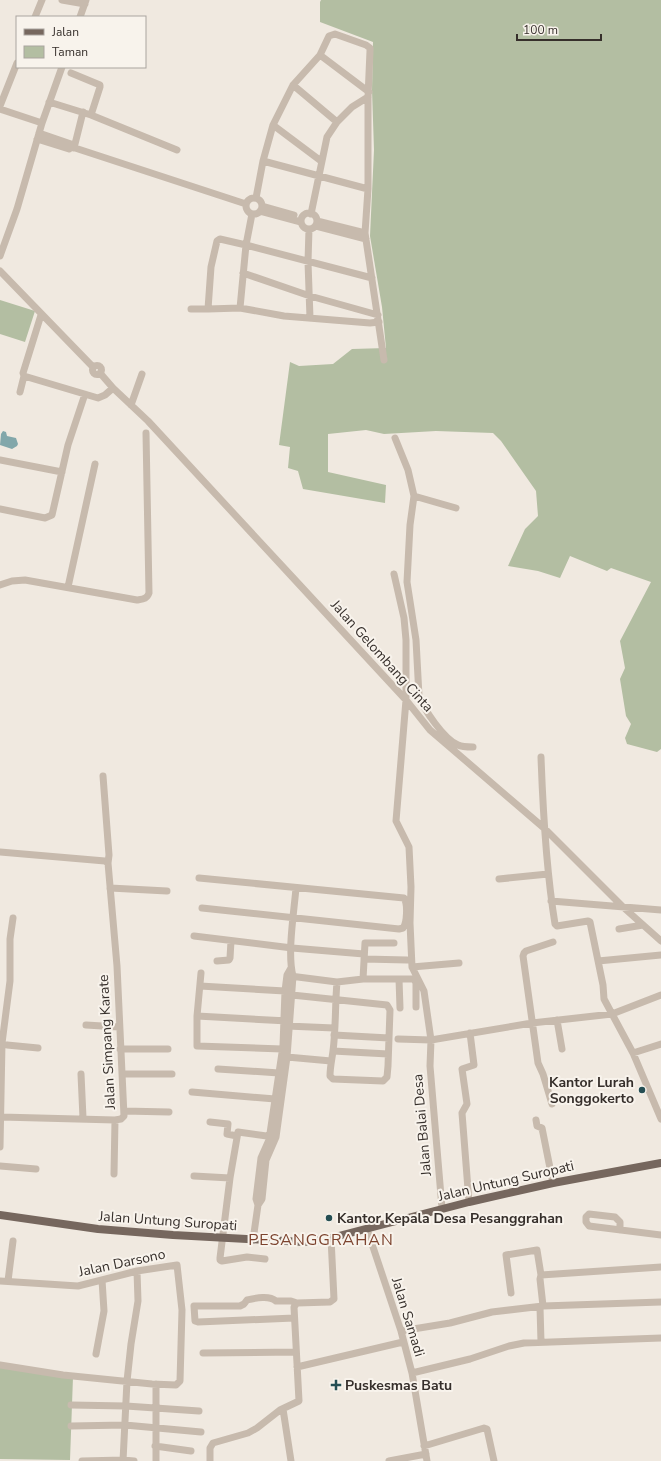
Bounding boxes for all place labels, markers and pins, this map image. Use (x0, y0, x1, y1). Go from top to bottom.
place label: Kantor Lurah Songgokerto (549, 1073, 634, 1108)
marker: Kantor Lurah Songgokerto (637, 1085, 647, 1095)
place label: Kantor Kepala Desa Pesanggrahan (337, 1209, 563, 1228)
marker: Kantor Kepala Desa Pesanggrahan (324, 1213, 334, 1223)
place label: Puskesmas Batu (345, 1376, 452, 1395)
marker: Puskesmas Batu (330, 1379, 342, 1391)

